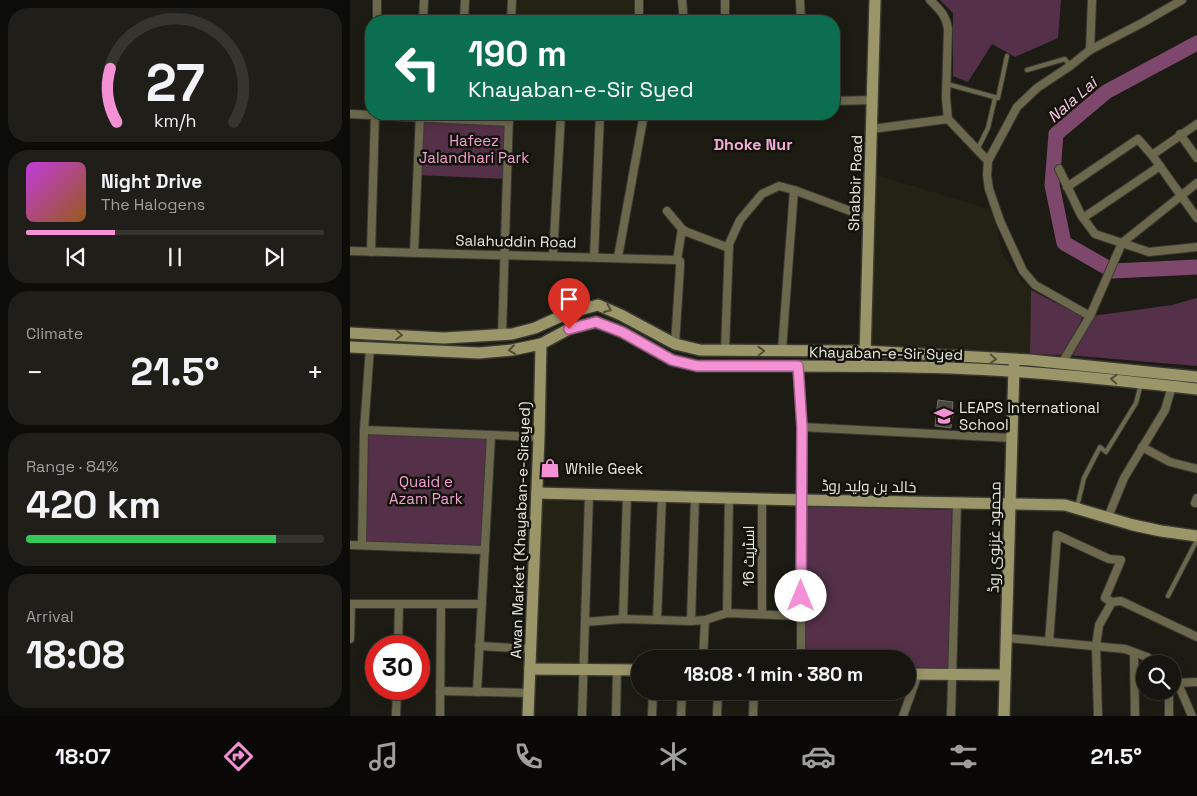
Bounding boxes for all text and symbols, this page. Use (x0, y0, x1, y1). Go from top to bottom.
text: 190 m (468, 32, 567, 76)
icon: left (385, 35, 450, 100)
text: 27 (145, 50, 205, 116)
water label: Nala Lai (1043, 71, 1103, 127)
text: Khayaban-e-Sir Syed (468, 75, 694, 103)
text: km/h (154, 109, 196, 132)
park label: Hafeez Jalandhari Park (419, 131, 529, 167)
district label: Dhoke Nur (713, 134, 793, 155)
street label: Shabbir Road (844, 135, 866, 231)
text: Night Drive (101, 169, 202, 194)
text: The Halogens (101, 194, 205, 215)
street label: Salahuddin Road (455, 230, 577, 252)
icon: previous (62, 243, 90, 271)
icon: pause (161, 243, 189, 271)
icon: next (260, 243, 288, 271)
pin (548, 278, 590, 329)
icon: arrive (555, 285, 583, 313)
one-way arrow (603, 303, 612, 313)
text: Climate (26, 323, 83, 344)
one-way arrow (395, 330, 403, 341)
street label: Khayaban-e-Sir Syed (809, 342, 963, 364)
one-way arrow (508, 344, 517, 354)
one-way arrow (757, 345, 765, 356)
text: 21.5° (131, 348, 219, 396)
one-way arrow (989, 353, 997, 364)
text: − (26, 354, 43, 390)
text: + (307, 354, 324, 390)
one-way arrow (1109, 374, 1117, 385)
place label: LEAPS International School (959, 398, 1100, 434)
street label: Awan Market (Khayaban-e-Sirsyed) (506, 401, 535, 659)
school or university icon: LEAPS International School (933, 405, 955, 427)
text: Range · 84% (26, 456, 118, 477)
shop icon: While Geek (539, 457, 561, 479)
place label: While Geek (565, 459, 643, 478)
park label: Quaid e Azam Park (389, 472, 463, 508)
street label: خالد بن ولید روڈ (821, 476, 917, 497)
text: 420 km (26, 481, 161, 529)
street label: محمود غزنوی روڈ (984, 481, 1005, 593)
street label: اسٹریٹ 16 (739, 526, 758, 586)
position arrow (774, 569, 826, 621)
text: Arrival (26, 606, 74, 627)
text: 18:08 (26, 631, 125, 679)
speed limit sign: 30 (365, 635, 430, 700)
map controls (1136, 655, 1181, 700)
button: search (1136, 655, 1181, 700)
text: 18:08 · 1 min · 380 m (684, 662, 863, 687)
icon: directions (221, 739, 256, 774)
icon: music (366, 739, 401, 774)
icon: phone (511, 739, 546, 774)
icon: climate (656, 739, 691, 774)
icon: car (801, 739, 836, 774)
icon: filters (946, 739, 981, 774)
text: 18:07 (55, 742, 111, 770)
text: 21.5° (1090, 742, 1142, 770)

